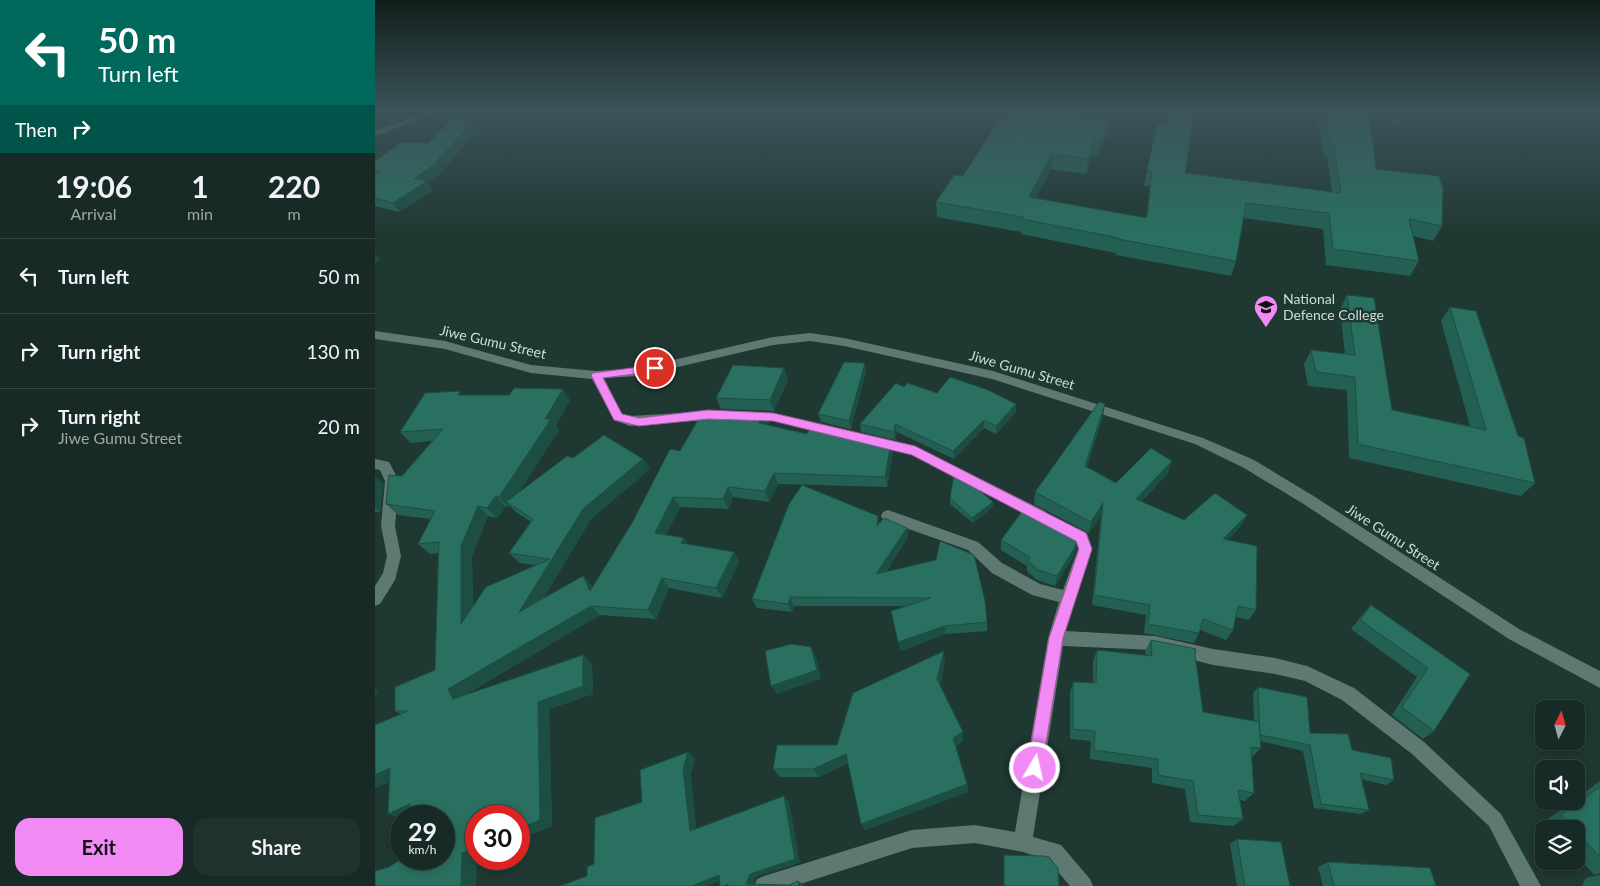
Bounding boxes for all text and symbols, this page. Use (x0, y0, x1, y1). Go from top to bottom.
text: 50 m (98, 18, 176, 60)
icon: left (15, 20, 80, 85)
text: Turn left (98, 60, 179, 87)
icon: right (67, 115, 95, 143)
text: Then (15, 118, 57, 141)
text: 19:06 (55, 168, 132, 204)
text: 1 (191, 168, 209, 204)
text: 220 (268, 168, 320, 204)
text: Arrival (70, 204, 117, 223)
text: min (187, 204, 213, 223)
text: m (287, 204, 301, 223)
icon: left (15, 262, 43, 290)
text: Turn left (58, 265, 129, 288)
text: 50 m (317, 265, 360, 288)
place label: National Defence College (1283, 290, 1384, 323)
school or university icon: National Defence College (1253, 294, 1279, 328)
street label: Jiwe Gumu Street (438, 321, 548, 362)
icon: right (15, 337, 43, 365)
text: Turn right (58, 340, 140, 363)
text: 130 m (306, 340, 360, 363)
street label: Jiwe Gumu Street (968, 346, 1077, 393)
pin (634, 347, 676, 389)
icon: arrive (641, 354, 669, 382)
text: Turn right (58, 405, 140, 428)
icon: right (15, 412, 43, 440)
text: 20 m (317, 415, 360, 438)
text: Jiwe Gumu Street (58, 428, 182, 447)
street label: Jiwe Gumu Street (1343, 500, 1443, 573)
north arrow (1535, 700, 1585, 750)
map controls (1535, 700, 1585, 870)
position arrow (1008, 741, 1060, 793)
button: sound (1535, 760, 1585, 810)
speed limit sign: 30 (465, 805, 530, 870)
text: 29 (408, 816, 437, 846)
button: Exit (15, 818, 183, 876)
button: Share (193, 818, 360, 876)
button: layers (1535, 820, 1585, 870)
text: km/h (408, 842, 437, 857)

